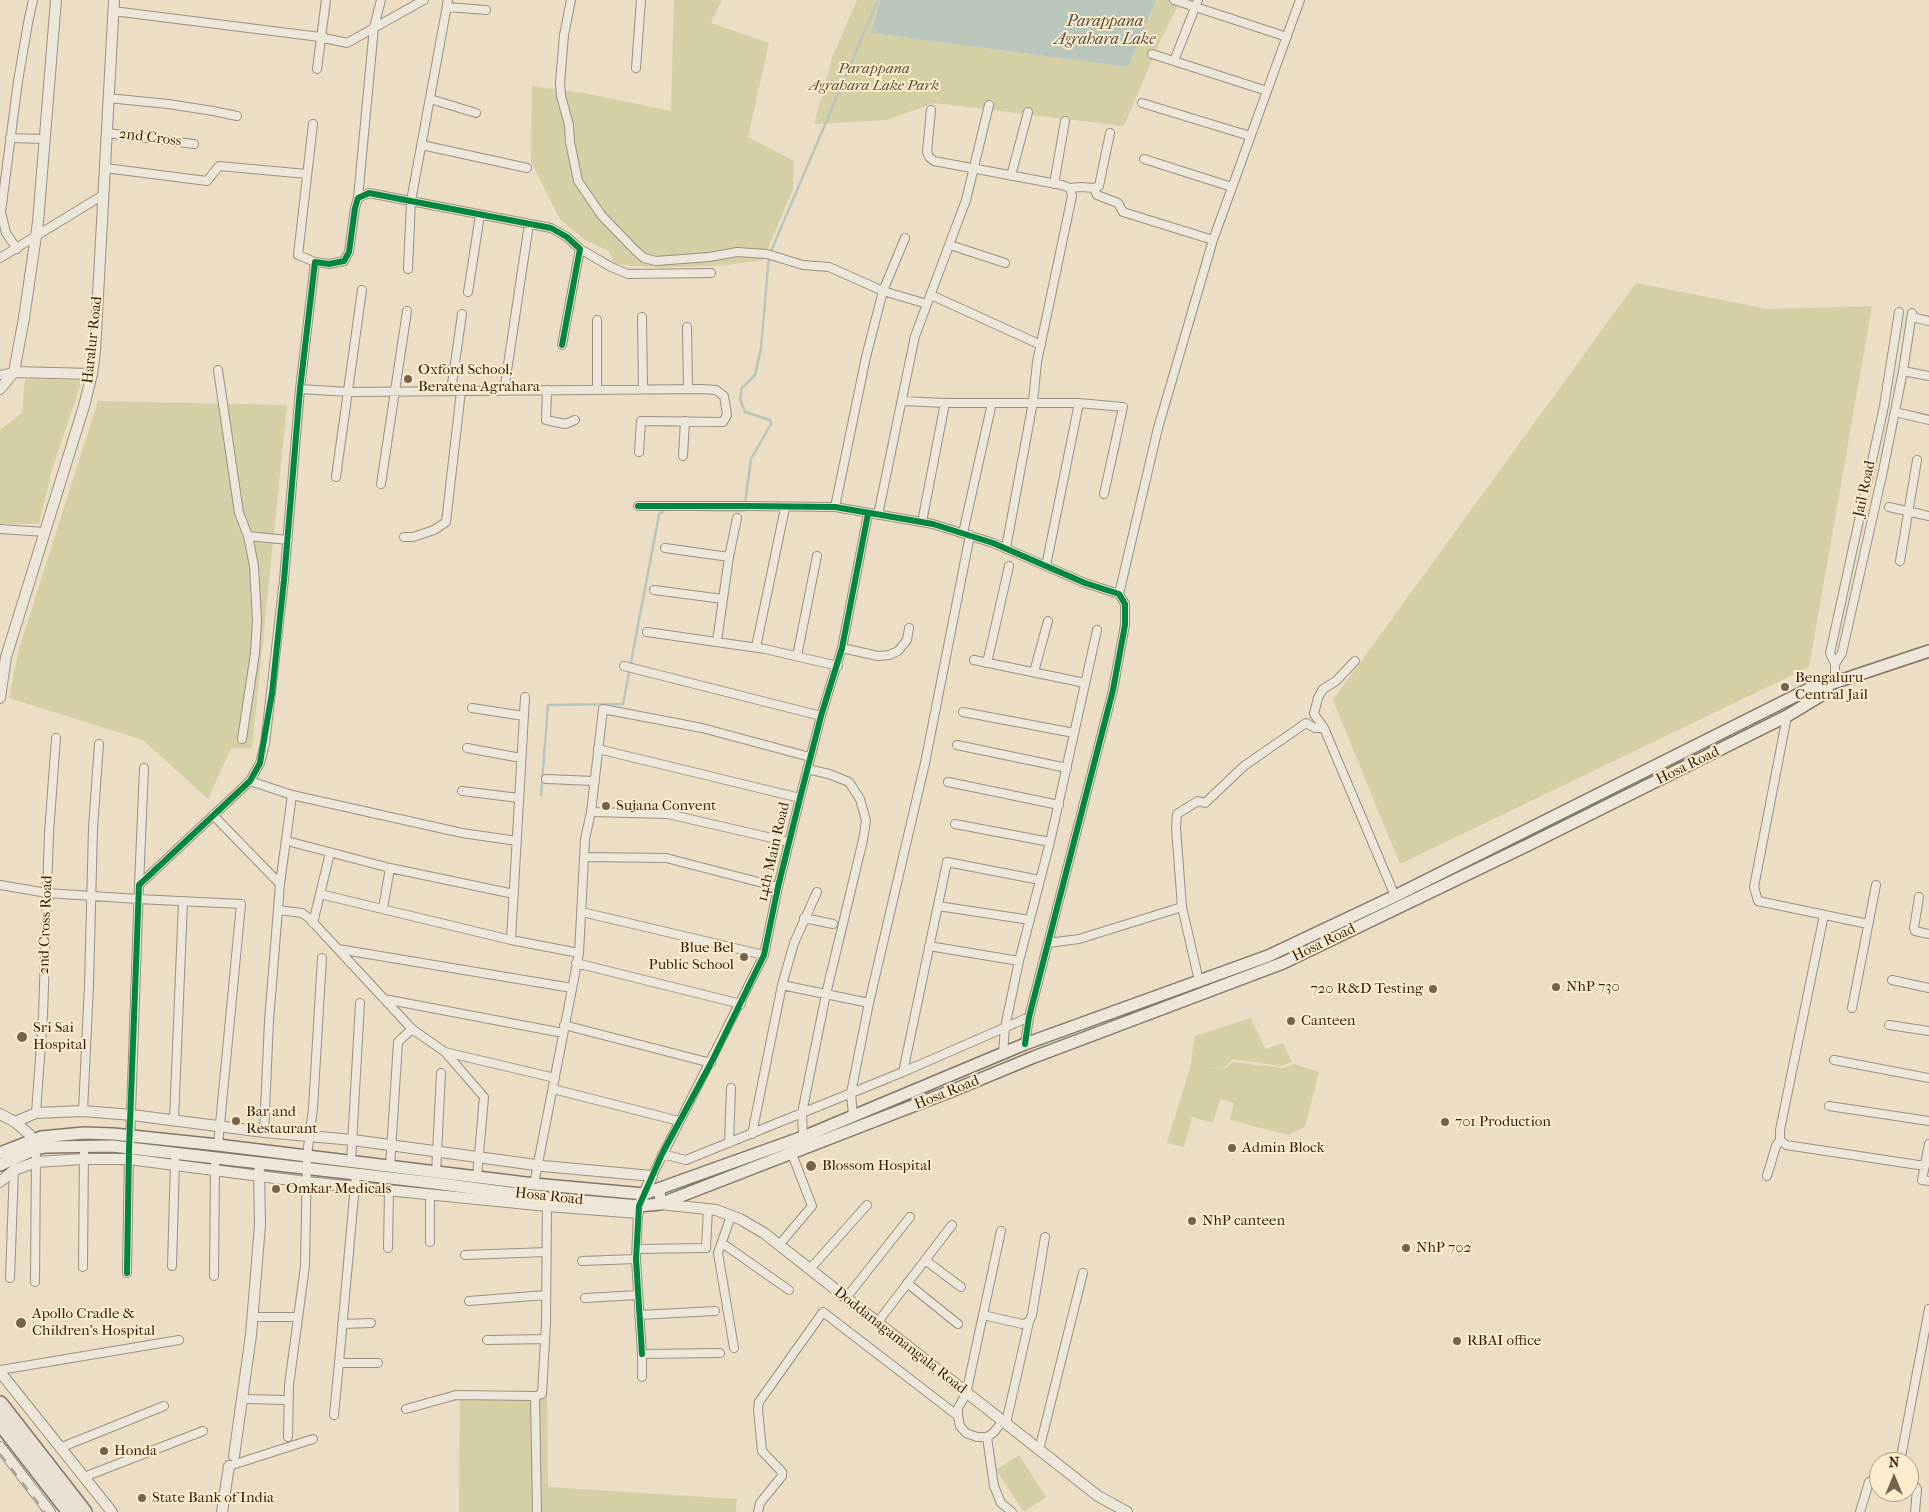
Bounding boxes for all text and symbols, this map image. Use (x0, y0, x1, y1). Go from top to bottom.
water label: Parappana Agrahara Lake (1054, 12, 1156, 50)
park label: Parappana Agrahara Lake Park (809, 60, 939, 95)
street label: 2nd Cross (118, 125, 182, 151)
street label: Haralur Road (79, 295, 107, 385)
place label: Oxford School, Beratena Agrahara (418, 361, 540, 396)
marker: Oxford School, Beratena Agrahara (402, 373, 414, 385)
street label: Jail Road (1850, 459, 1880, 519)
place label: Bengaluru Central Jail (1795, 669, 1868, 704)
marker: Bengaluru Central Jail (1779, 681, 1791, 693)
street label: Hosa Road (1653, 743, 1723, 789)
place label: Sujana Convent (616, 797, 716, 815)
marker: Sujana Convent (600, 800, 612, 812)
street label: 14th Main Road (754, 800, 794, 904)
street label: 2nd Cross Road (35, 875, 57, 975)
street label: Hosa Road (1289, 920, 1359, 966)
place label: Blue Bel Public School (649, 939, 734, 974)
marker: Blue Bel Public School (738, 951, 750, 963)
place label: NhP 730 (1566, 978, 1620, 996)
place label: 720 R&D Testing (1310, 980, 1423, 998)
marker: NhP 730 (1550, 981, 1562, 993)
marker: 720 R&D Testing (1427, 983, 1439, 995)
place label: Canteen (1301, 1012, 1356, 1030)
marker: Canteen (1285, 1015, 1297, 1027)
place label: Sri Sai Hospital (33, 1019, 87, 1054)
marker: Sri Sai Hospital (15, 1030, 29, 1044)
street label: Hosa Road (912, 1072, 982, 1114)
place label: Bar and Restaurant (246, 1103, 318, 1138)
place label: 701 Production (1455, 1113, 1551, 1131)
marker: Bar and Restaurant (230, 1115, 242, 1127)
marker: 701 Production (1439, 1116, 1451, 1128)
place label: Admin Block (1242, 1139, 1324, 1157)
marker: Admin Block (1226, 1142, 1238, 1154)
place label: Blossom Hospital (822, 1157, 931, 1175)
marker: Blossom Hospital (804, 1159, 818, 1173)
place label: Omkar Medicals (286, 1180, 391, 1198)
marker: Omkar Medicals (270, 1183, 282, 1195)
street label: Hosa Road (514, 1184, 584, 1210)
place label: NhP canteen (1202, 1212, 1285, 1230)
marker: NhP canteen (1186, 1215, 1198, 1227)
place label: NhP 702 (1416, 1239, 1471, 1257)
marker: NhP 702 (1400, 1242, 1412, 1254)
street label: Doddanagamangala Road (830, 1284, 970, 1398)
place label: Apollo Cradle & Children's Hospital (32, 1305, 155, 1340)
marker: Apollo Cradle & Children's Hospital (14, 1316, 28, 1330)
place label: RBAI office (1467, 1332, 1541, 1350)
marker: RBAI office (1451, 1335, 1463, 1347)
place label: Honda (114, 1442, 157, 1460)
marker: Honda (98, 1445, 110, 1457)
north arrow (1869, 1452, 1919, 1502)
text: N (1889, 1454, 1899, 1471)
place label: State Bank of India (152, 1489, 274, 1507)
marker: State Bank of India (136, 1492, 148, 1504)

